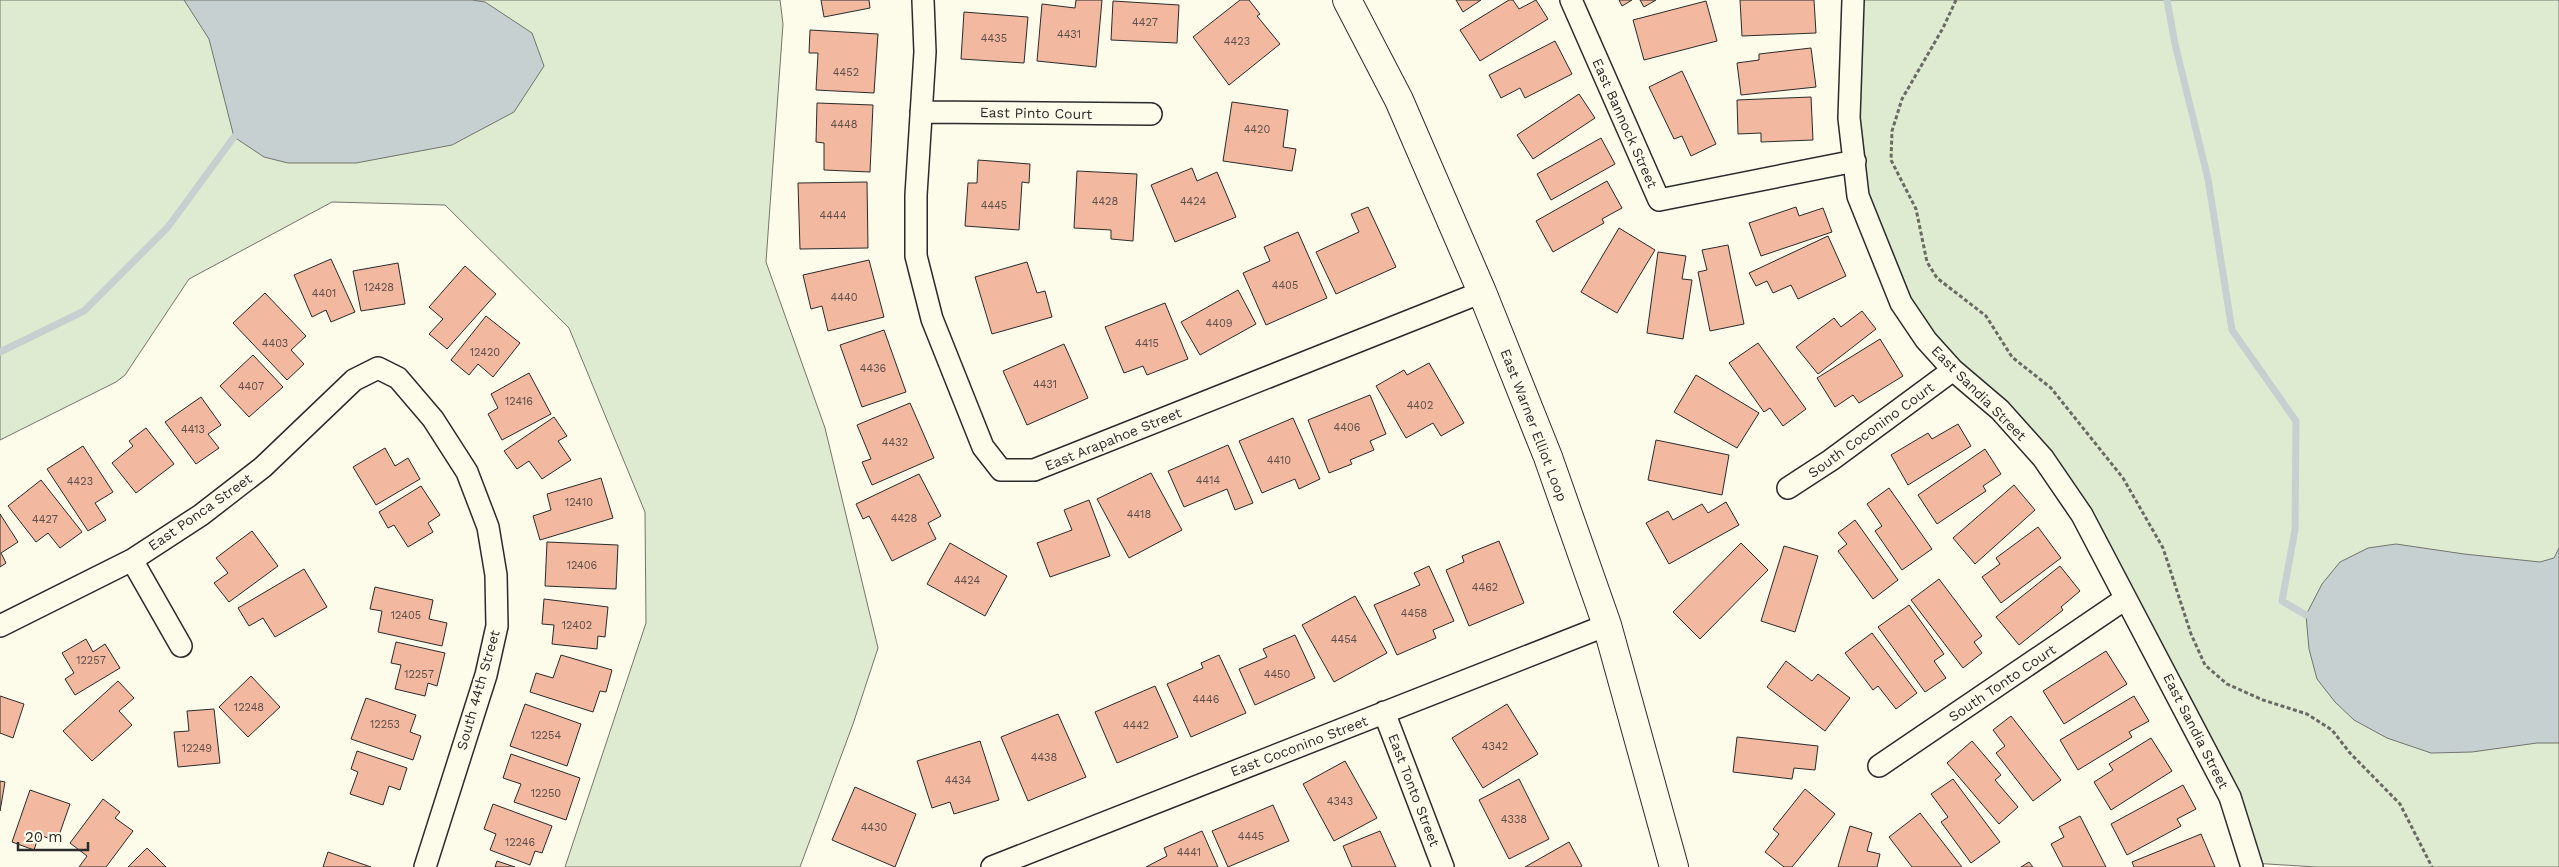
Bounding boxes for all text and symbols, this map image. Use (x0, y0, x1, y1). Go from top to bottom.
house number: 4427 (1132, 16, 1158, 29)
house number: 4431 (1057, 28, 1081, 41)
house number: 4435 (981, 32, 1007, 45)
house number: 4423 (1224, 35, 1250, 48)
street label: East Bannock Street (1589, 56, 1661, 190)
house number: 4452 (833, 66, 859, 79)
street label: East Pinto Court (980, 104, 1093, 122)
house number: 4448 (831, 118, 858, 131)
house number: 4420 (1244, 123, 1271, 136)
house number: 4428 (1092, 195, 1119, 208)
house number: 4424 (1180, 195, 1206, 208)
house number: 4445 (981, 199, 1007, 212)
house number: 4444 (820, 209, 847, 222)
house number: 4405 (1272, 279, 1298, 292)
house number: 12428 (364, 281, 394, 294)
house number: 4401 (312, 287, 336, 300)
house number: 4440 (830, 291, 858, 304)
house number: 4409 (1205, 317, 1233, 330)
house number: 4403 (262, 337, 288, 350)
house number: 4415 (1135, 337, 1159, 350)
street label: East Sandia Street (1928, 342, 2030, 444)
house number: 12420 (470, 346, 500, 359)
street label: East Warner Elliot Loop (1498, 347, 1570, 503)
house number: 4436 (860, 362, 887, 375)
house number: 4431 (1033, 378, 1057, 391)
street label: South Coconino Court (1805, 379, 1937, 481)
house number: 4407 (238, 380, 264, 393)
house number: 12416 (505, 395, 533, 408)
house number: 4402 (1407, 399, 1433, 412)
street label: East Arapahoe Street (1042, 404, 1184, 474)
house number: 4406 (1334, 421, 1361, 434)
house number: 4413 (181, 423, 205, 436)
house number: 4432 (882, 436, 908, 449)
house number: 4410 (1267, 454, 1291, 467)
street label: East Ponca Street (145, 470, 255, 554)
house number: 4414 (1196, 474, 1220, 487)
house number: 4423 (67, 475, 93, 488)
house number: 12410 (565, 496, 593, 509)
house number: 4418 (1127, 508, 1151, 521)
house number: 4428 (891, 512, 918, 525)
house number: 4427 (32, 513, 58, 526)
house number: 12406 (567, 559, 598, 572)
house number: 4424 (954, 574, 980, 587)
house number: 4462 (1472, 581, 1498, 594)
house number: 4458 (1401, 607, 1428, 620)
house number: 12405 (391, 609, 421, 622)
house number: 12402 (562, 619, 592, 632)
street label: South 44th Street (453, 628, 503, 752)
house number: 4454 (1331, 633, 1358, 646)
street label: South Tonto Court (1945, 641, 2059, 725)
house number: 12257 (76, 654, 106, 667)
house number: 12257 (404, 668, 434, 681)
house number: 4450 (1264, 668, 1291, 681)
street label: East Sandia Street (2160, 671, 2232, 791)
house number: 4446 (1193, 693, 1220, 706)
house number: 12248 (234, 701, 264, 714)
street label: East Coconino Street (1228, 712, 1370, 780)
house number: 12253 (370, 718, 400, 731)
house number: 4442 (1123, 719, 1149, 732)
house number: 12254 (531, 729, 561, 742)
street label: East Tonto Street (1385, 731, 1443, 849)
house number: 4342 (1482, 740, 1508, 753)
house number: 12249 (182, 742, 212, 755)
house number: 4438 (1031, 751, 1058, 764)
house number: 4434 (945, 774, 972, 787)
house number: 12250 (531, 787, 561, 800)
house number: 4343 (1327, 795, 1353, 808)
house number: 4338 (1501, 813, 1527, 826)
scale bar (18, 820, 88, 852)
house number: 4430 (861, 821, 888, 834)
text: 20 m (25, 828, 63, 846)
house number: 4445 (1238, 830, 1264, 843)
house number: 12246 (505, 836, 535, 849)
house number: 4441 (1177, 846, 1201, 859)

